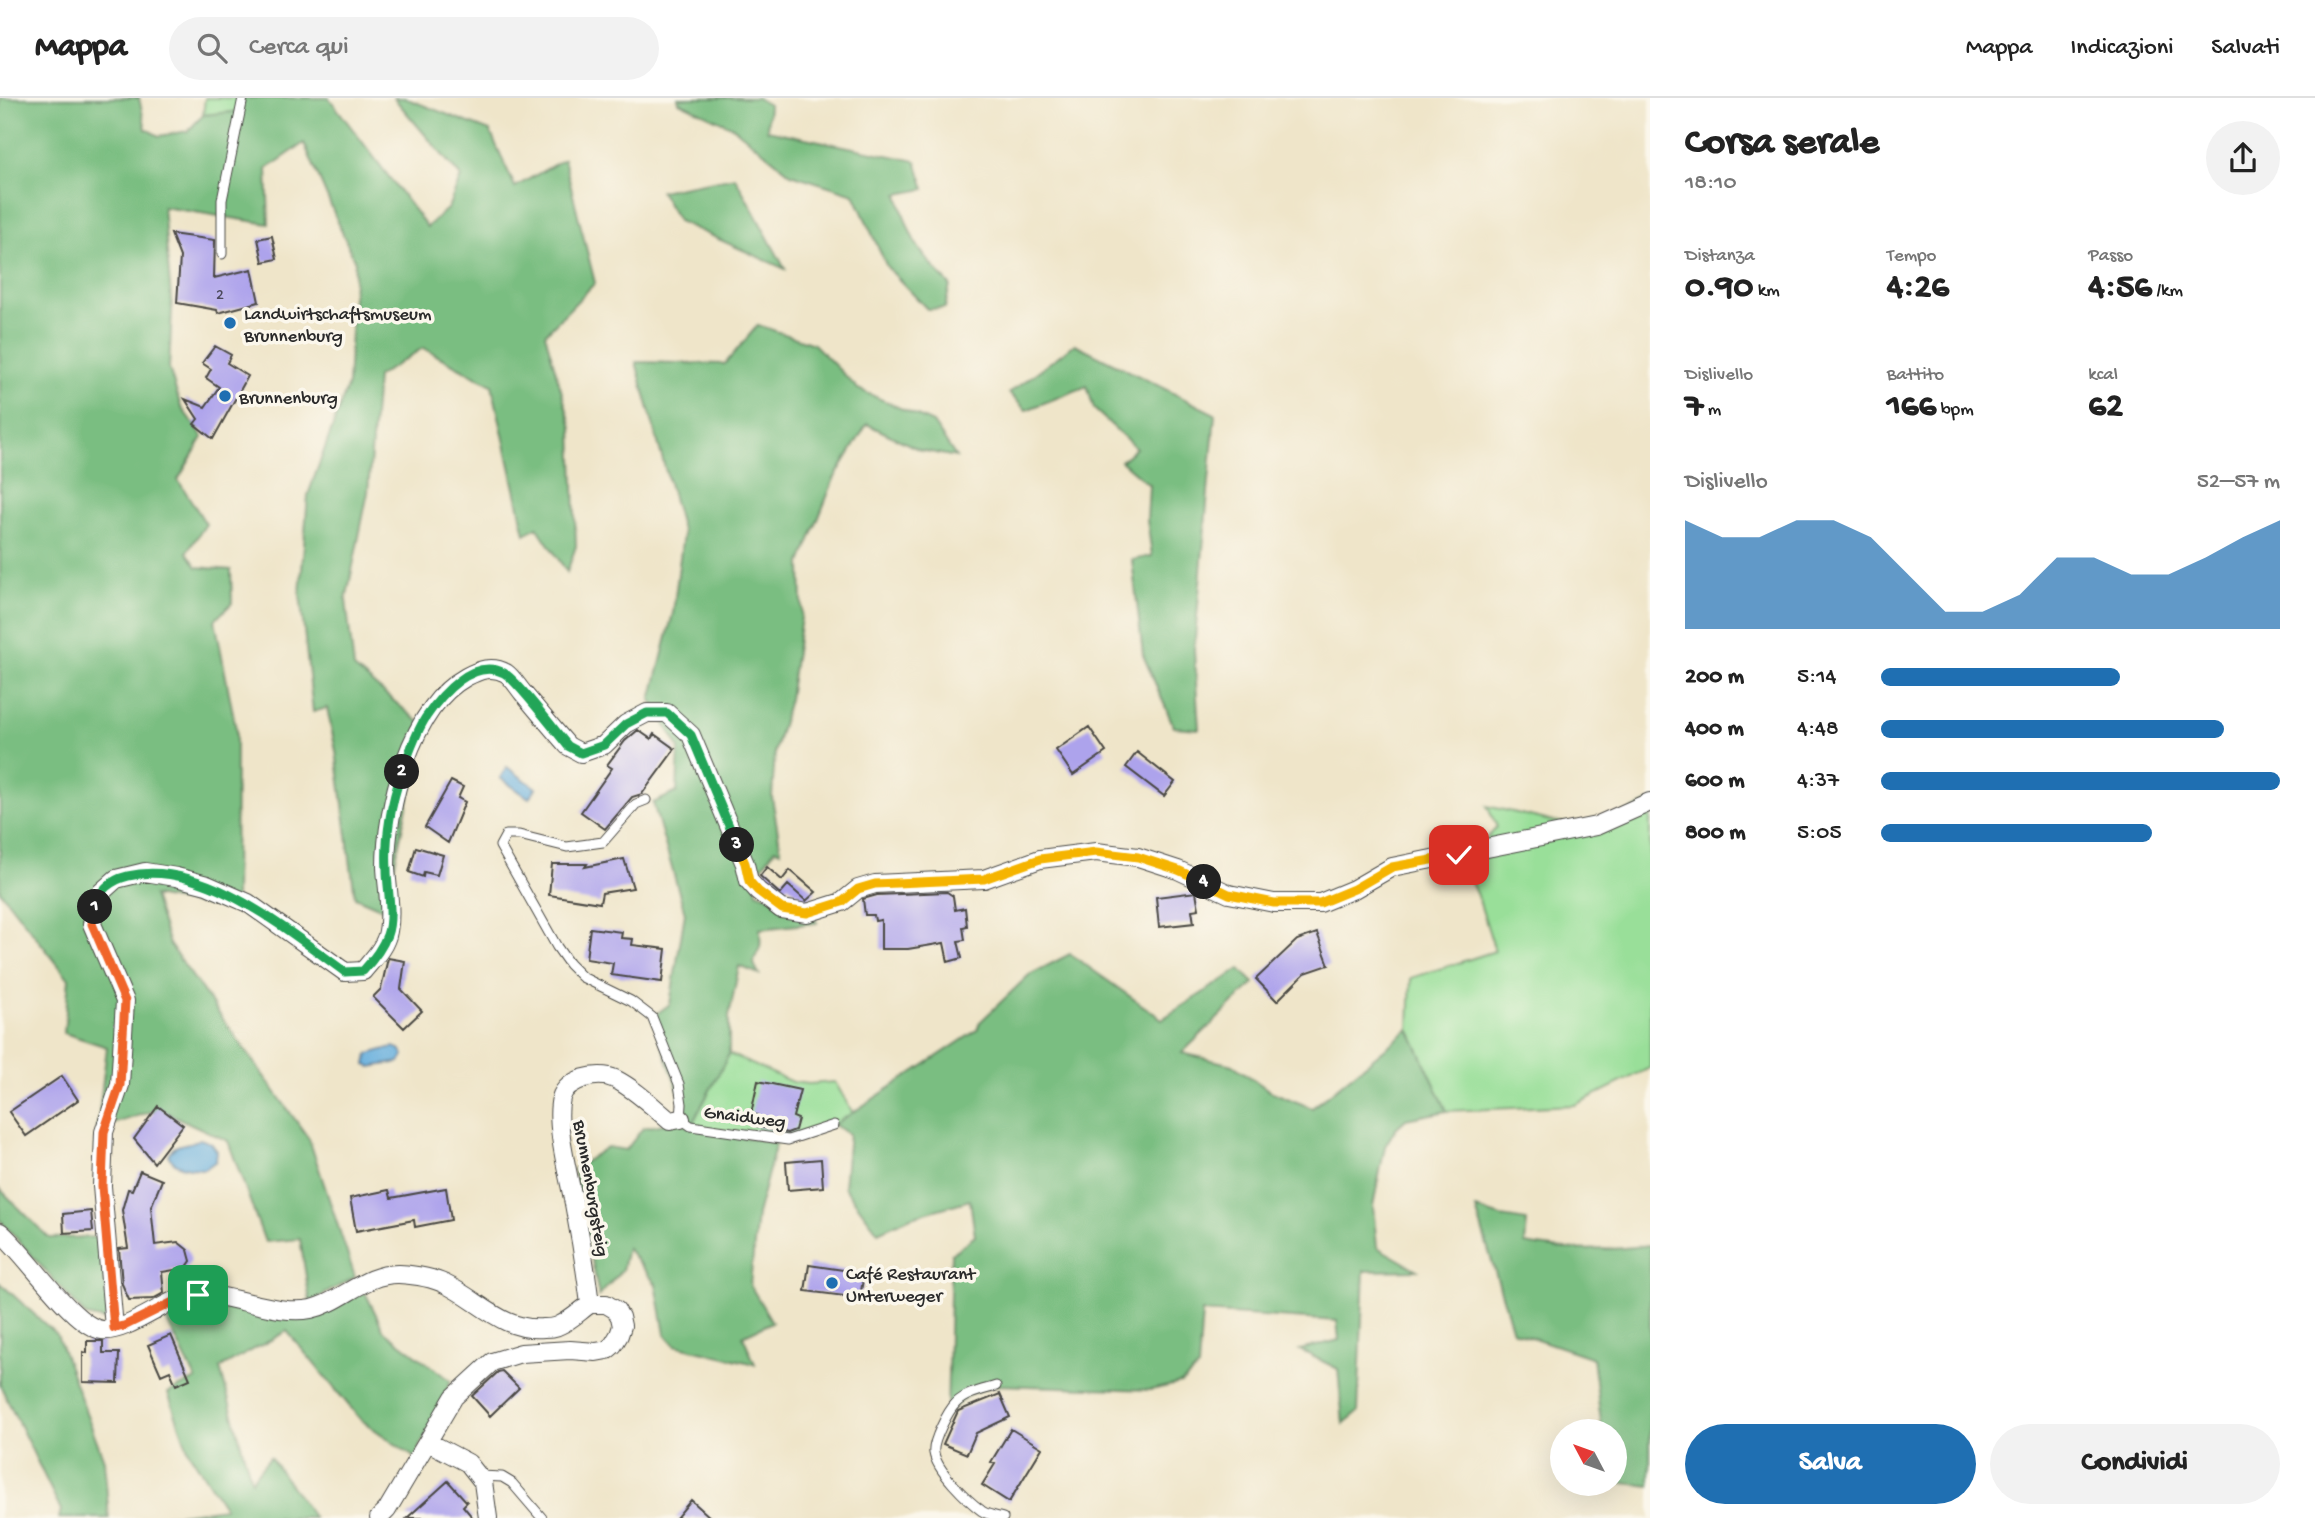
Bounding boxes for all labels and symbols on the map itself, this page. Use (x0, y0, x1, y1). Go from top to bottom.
house number: 2 (216, 287, 224, 306)
place label: Landwirtschaftsmuseum Brunnenburg (243, 304, 432, 349)
marker: Landwirtschaftsmuseum Brunnenburg (222, 315, 238, 331)
marker: Brunnenburg (217, 388, 233, 404)
place label: Brunnenburg (238, 388, 338, 411)
pin: 2 (384, 754, 420, 790)
pin (1429, 825, 1489, 885)
pin: 3 (720, 828, 754, 862)
pin: 4 (1186, 864, 1222, 900)
pin: 1 (78, 890, 112, 924)
street label: Gnaidweg (702, 1102, 787, 1135)
street label: Brunnenburgsteig (566, 1118, 613, 1259)
place label: Café Restaurant Unterweger (846, 1264, 977, 1309)
pin (168, 1265, 228, 1325)
marker: Café Restaurant Unterweger (824, 1275, 840, 1291)
north arrow (1550, 1419, 1628, 1496)

